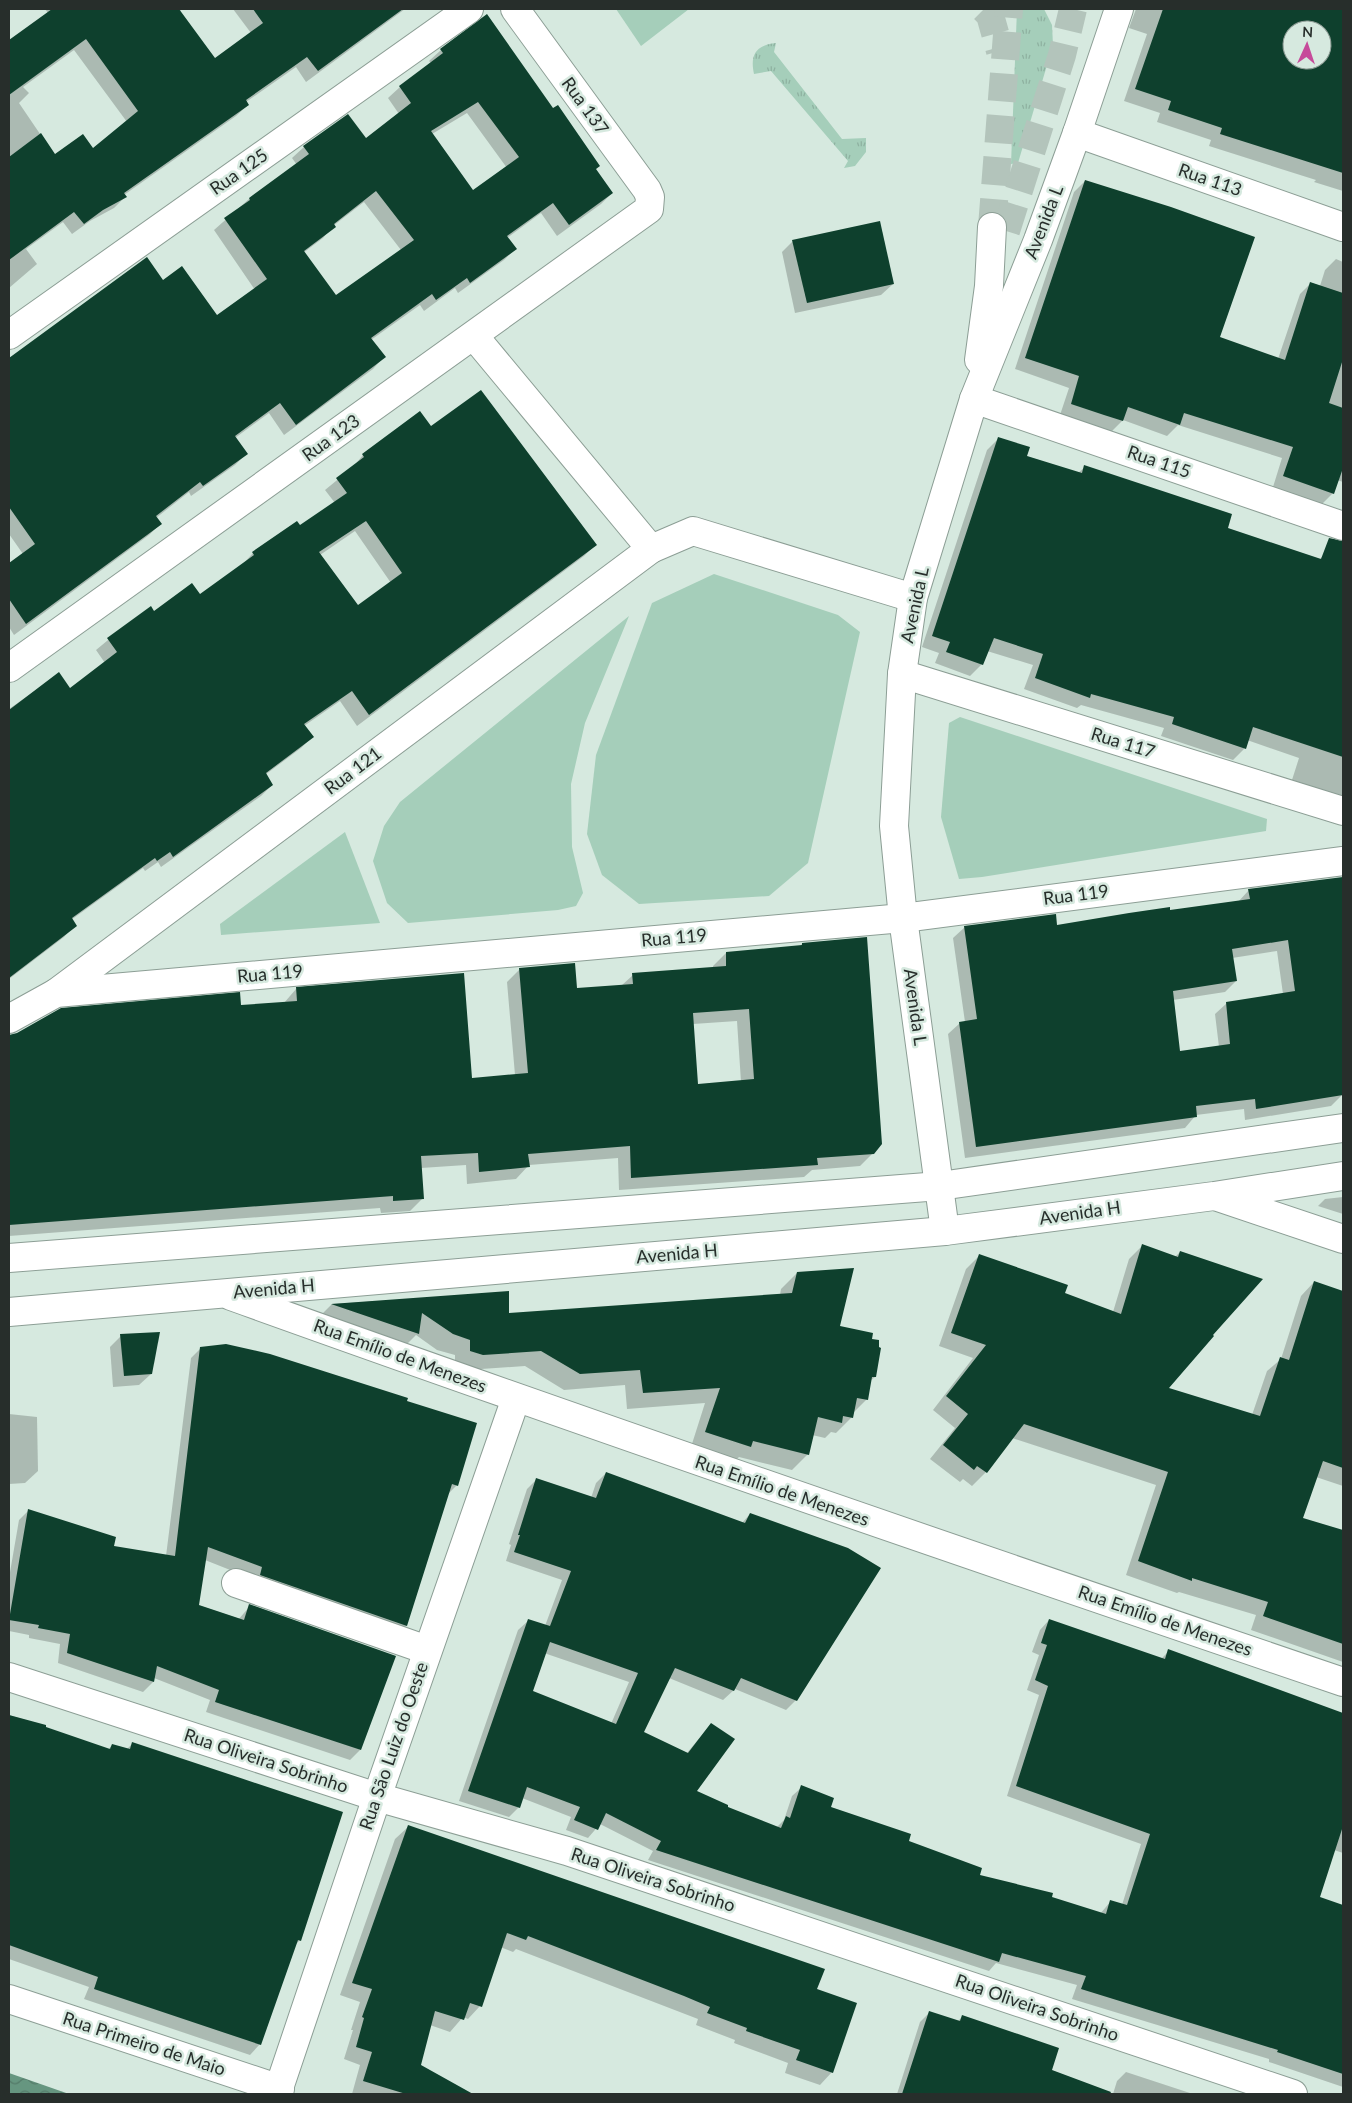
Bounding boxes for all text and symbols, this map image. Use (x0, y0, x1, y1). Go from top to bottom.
north arrow (1282, 20, 1332, 70)
text: N (1302, 23, 1314, 40)
street label: Rua 137 (558, 72, 614, 139)
street label: Rua 125 (205, 143, 272, 199)
street label: Rua 113 (1176, 158, 1245, 200)
street label: Avenida L (1019, 182, 1067, 262)
street label: Rua 123 (297, 409, 364, 465)
street label: Rua 115 (1125, 440, 1194, 482)
street label: Avenida L (895, 565, 933, 645)
street label: Rua 117 (1089, 722, 1158, 762)
street label: Rua 121 (319, 742, 385, 799)
street label: Rua 119 (1042, 879, 1110, 909)
street label: Rua 119 (640, 923, 708, 951)
street label: Rua 119 (236, 959, 304, 987)
street label: Avenida L (900, 967, 932, 1047)
street label: Avenida H (1038, 1195, 1122, 1229)
street label: Avenida H (635, 1238, 719, 1268)
street label: Avenida H (232, 1273, 316, 1303)
street label: Rua Emílio de Menezes (311, 1314, 490, 1397)
street label: Rua Emílio de Menezes (693, 1450, 872, 1530)
street label: Rua Emílio de Menezes (1076, 1580, 1255, 1660)
street label: Rua São Luiz do Oeste (354, 1659, 432, 1833)
street label: Rua Oliveira Sobrinho (181, 1723, 351, 1797)
street label: Rua Oliveira Sobrinho (568, 1842, 738, 1916)
street label: Rua Oliveira Sobrinho (953, 1969, 1122, 2045)
street label: Rua Primeiro de Maio (60, 2006, 228, 2080)

